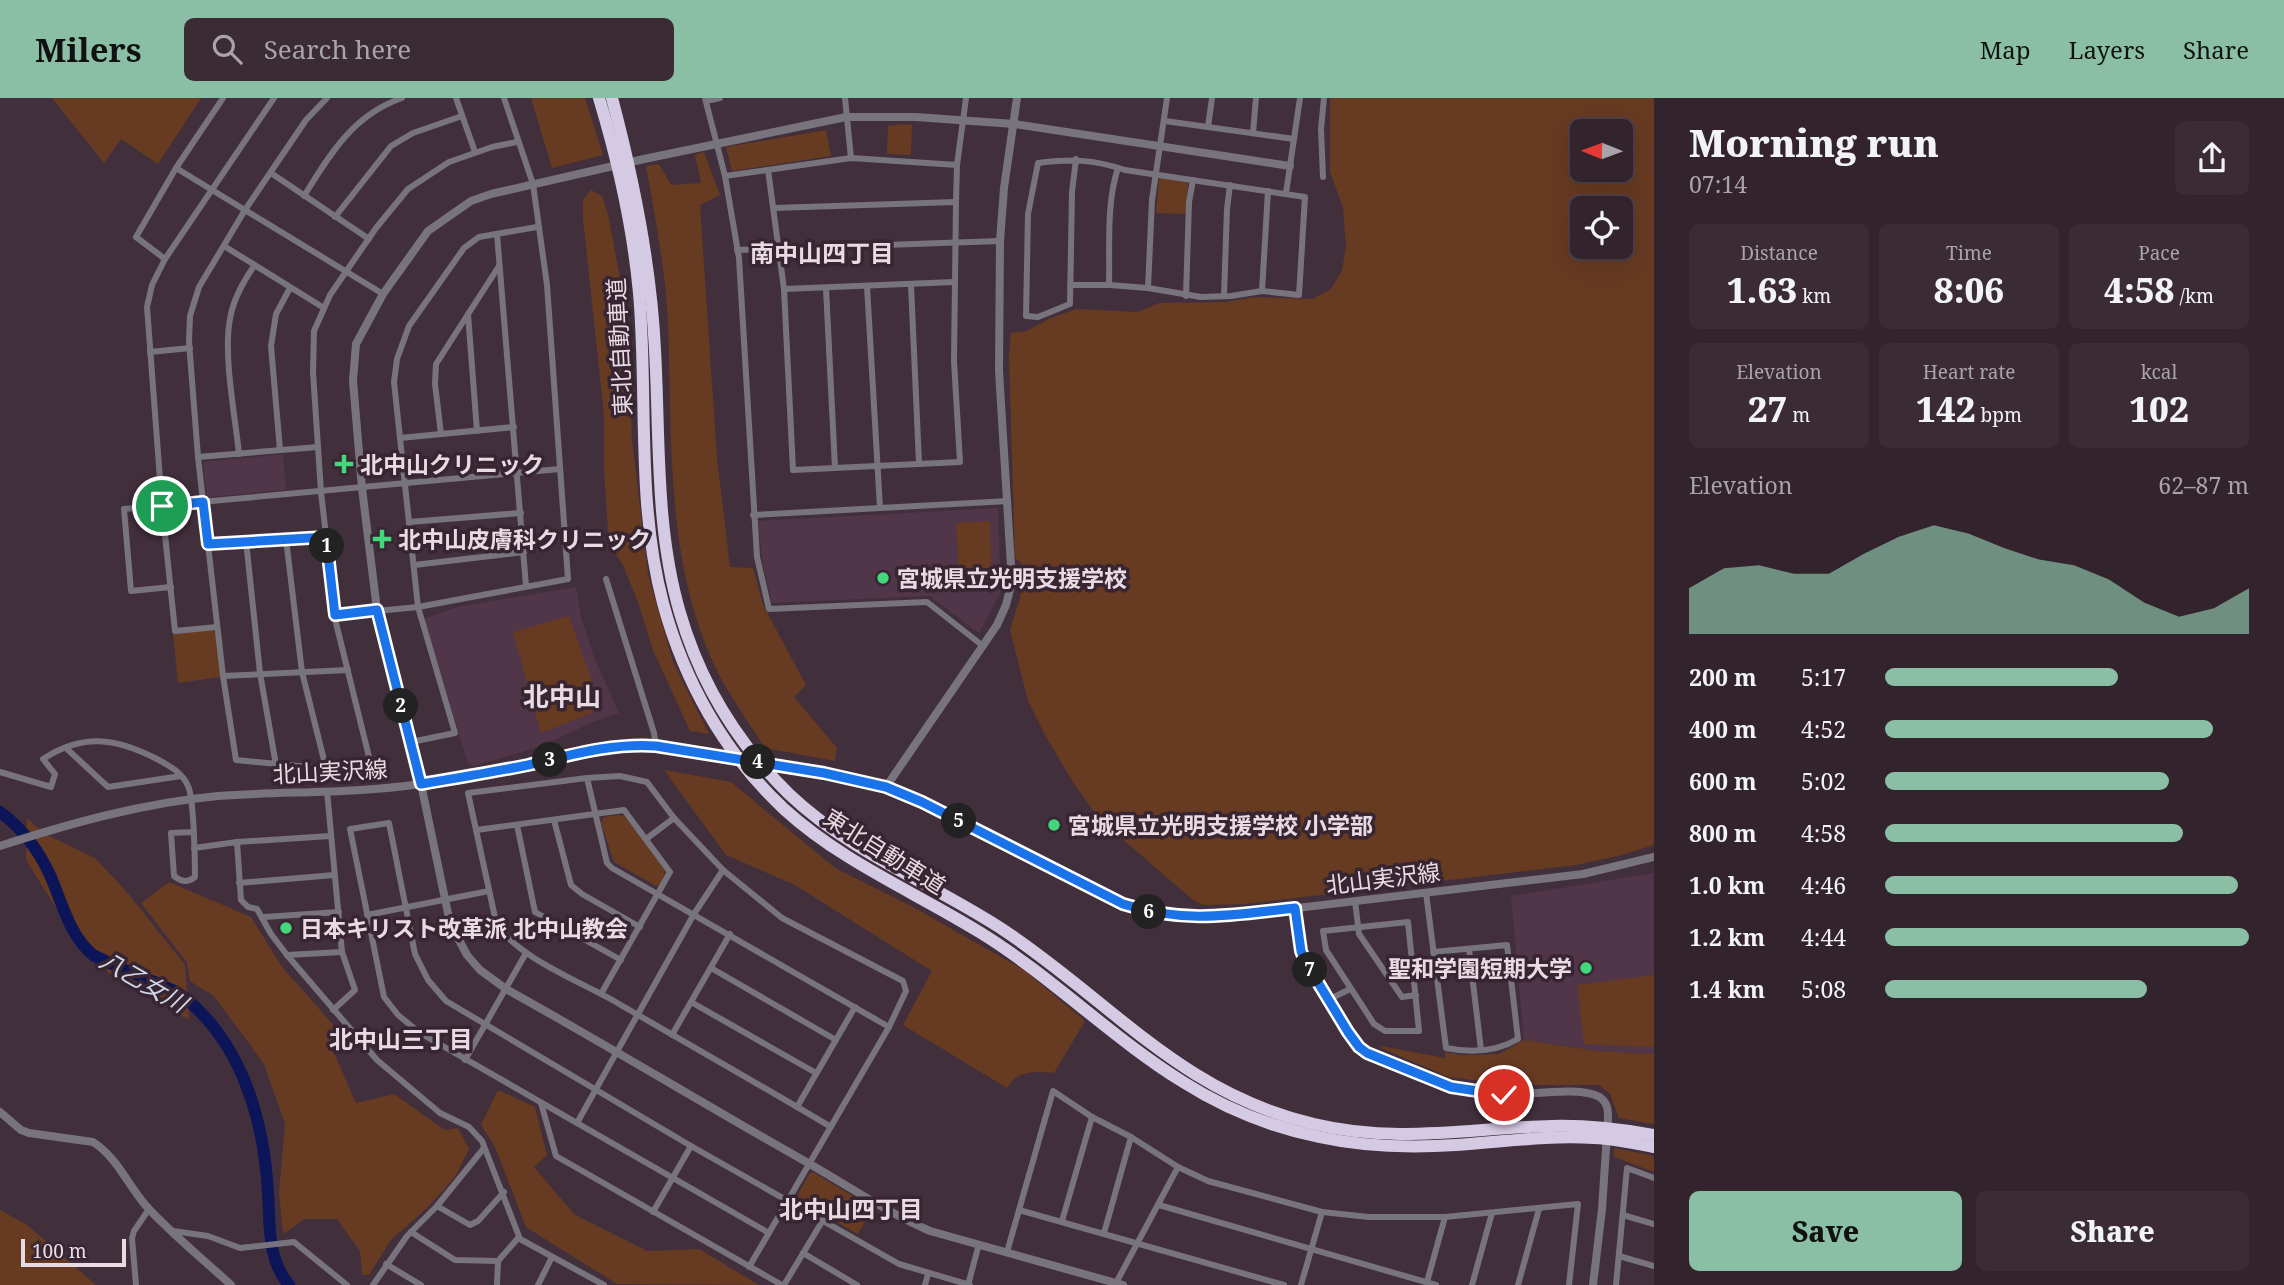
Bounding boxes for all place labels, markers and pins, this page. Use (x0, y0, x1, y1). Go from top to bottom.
place label: 北中山クリニック (360, 448, 544, 480)
marker: 北中山クリニック (334, 454, 354, 474)
pin (132, 476, 192, 536)
place label: 北中山皮膚科クリニック (398, 523, 651, 555)
pin: 1 (310, 528, 344, 564)
marker: 北中山皮膚科クリニック (372, 529, 392, 549)
place label: 宮城県立光明支援学校 (897, 562, 1127, 594)
marker: 宮城県立光明支援学校 (875, 570, 891, 586)
pin: 2 (384, 688, 418, 724)
pin: 3 (532, 742, 568, 778)
pin: 4 (740, 744, 776, 780)
pin: 5 (942, 804, 976, 838)
place label: 宮城県立光明支援学校 小学部 (1068, 809, 1373, 841)
marker: 宮城県立光明支援学校 小学部 (1046, 817, 1062, 833)
pin: 6 (1132, 894, 1166, 930)
place label: 日本キリスト改革派 北中山教会 (300, 912, 628, 944)
marker: 日本キリスト改革派 北中山教会 (278, 920, 294, 936)
pin: 7 (1292, 952, 1328, 988)
place label: 聖和学園短期大学 (1388, 952, 1572, 984)
marker: 聖和学園短期大学 (1578, 960, 1594, 976)
pin (1474, 1065, 1534, 1125)

